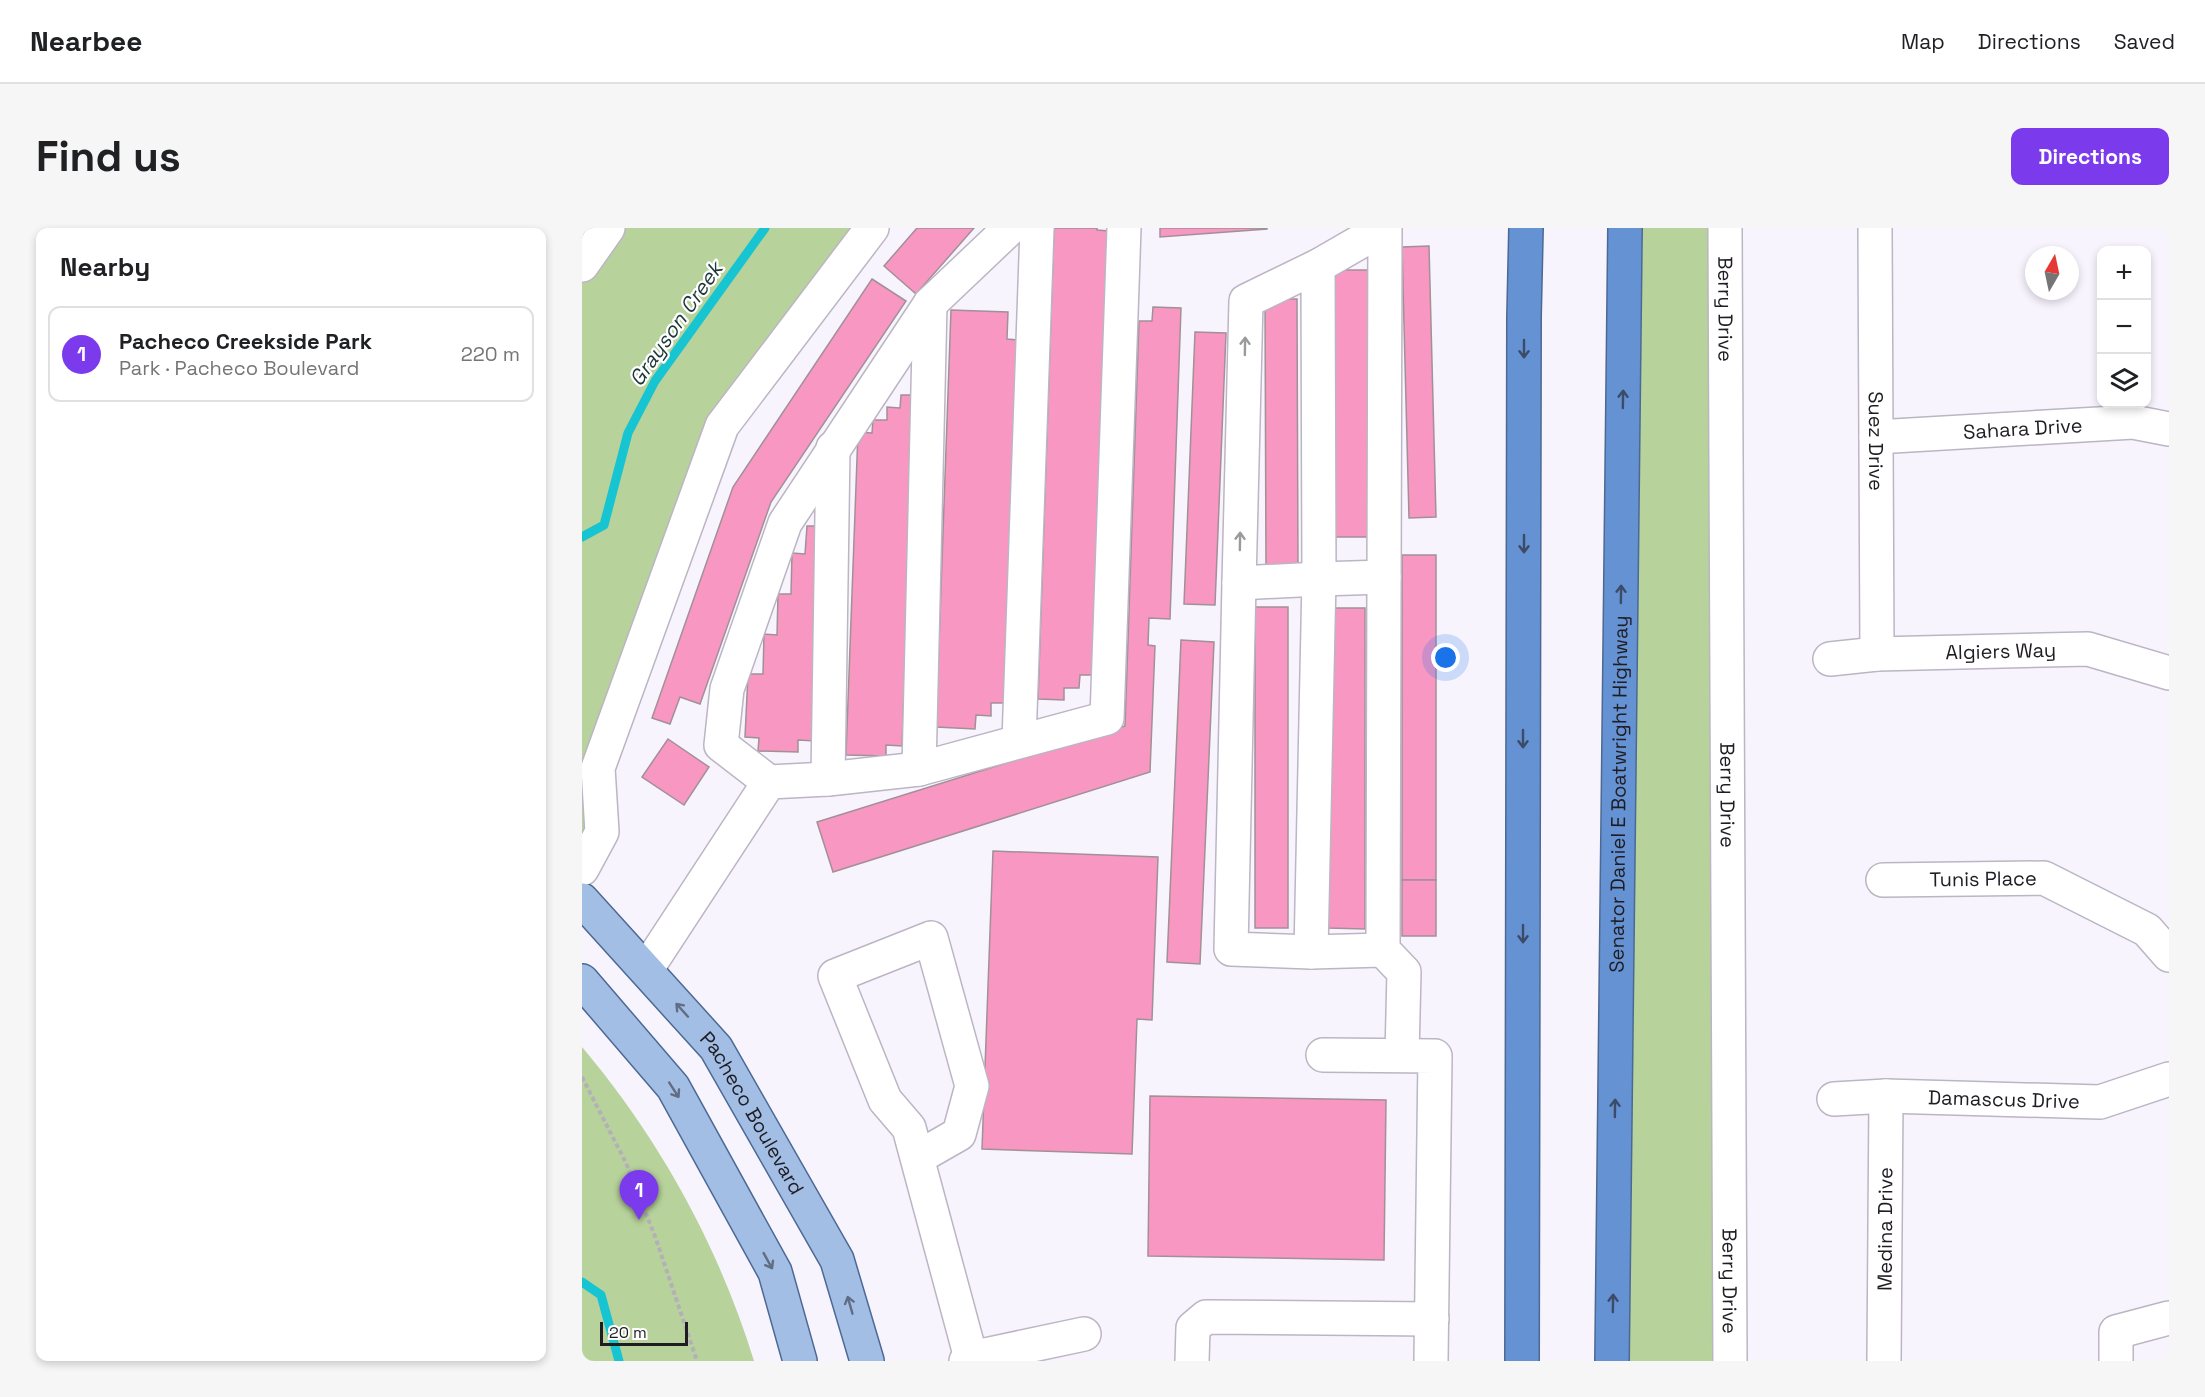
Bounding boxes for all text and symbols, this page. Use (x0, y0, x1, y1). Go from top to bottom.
text: Nearbee (30, 23, 142, 59)
text: Map (1901, 28, 1945, 55)
text: Directions (1978, 28, 2081, 55)
text: Saved (2114, 28, 2175, 55)
button: Directions (2011, 128, 2169, 185)
text: Find us (36, 130, 181, 183)
north arrow (2025, 246, 2079, 300)
map controls (2097, 246, 2151, 408)
button: + (2097, 246, 2151, 300)
text: Nearby (60, 250, 150, 284)
water label: Grayson Creek (623, 254, 730, 391)
street label: Berry Drive (1712, 256, 1739, 362)
button: − (2097, 300, 2151, 354)
text: Pacheco Creekside Park (119, 327, 372, 355)
one-way arrow (1239, 337, 1250, 357)
one-way arrow (1518, 339, 1530, 359)
text: 1 (77, 341, 86, 367)
text: 220 m (461, 341, 520, 367)
button: layers (2097, 354, 2151, 408)
text: Park · Pacheco Boulevard (119, 355, 359, 381)
one-way arrow (1617, 390, 1629, 410)
street label: Suez Drive (1863, 391, 1889, 491)
street label: Sahara Drive (1962, 412, 2083, 445)
one-way arrow (1234, 532, 1246, 552)
one-way arrow (1518, 534, 1530, 554)
one-way arrow (1615, 585, 1627, 605)
street label: Senator Daniel E Boatwright Highway (1603, 615, 1634, 973)
street label: Algiers Way (1945, 637, 2056, 665)
your location (1431, 643, 1460, 672)
one-way arrow (1517, 729, 1529, 749)
street label: Berry Drive (1714, 742, 1741, 848)
street label: Tunis Place (1929, 865, 2037, 892)
one-way arrow (1517, 924, 1529, 944)
one-way arrow (675, 1003, 689, 1018)
street label: Pacheco Boulevard (694, 1026, 810, 1199)
one-way arrow (667, 1082, 680, 1099)
street label: Damascus Drive (1928, 1084, 2080, 1114)
one-way arrow (1609, 1098, 1621, 1118)
street label: Medina Drive (1872, 1167, 1898, 1291)
pin: 1 (620, 1170, 658, 1220)
street label: Berry Drive (1716, 1228, 1743, 1334)
one-way arrow (762, 1252, 774, 1269)
one-way arrow (1607, 1293, 1619, 1313)
one-way arrow (844, 1296, 855, 1315)
scale bar (600, 1319, 688, 1346)
text: 20 m (609, 1322, 647, 1343)

